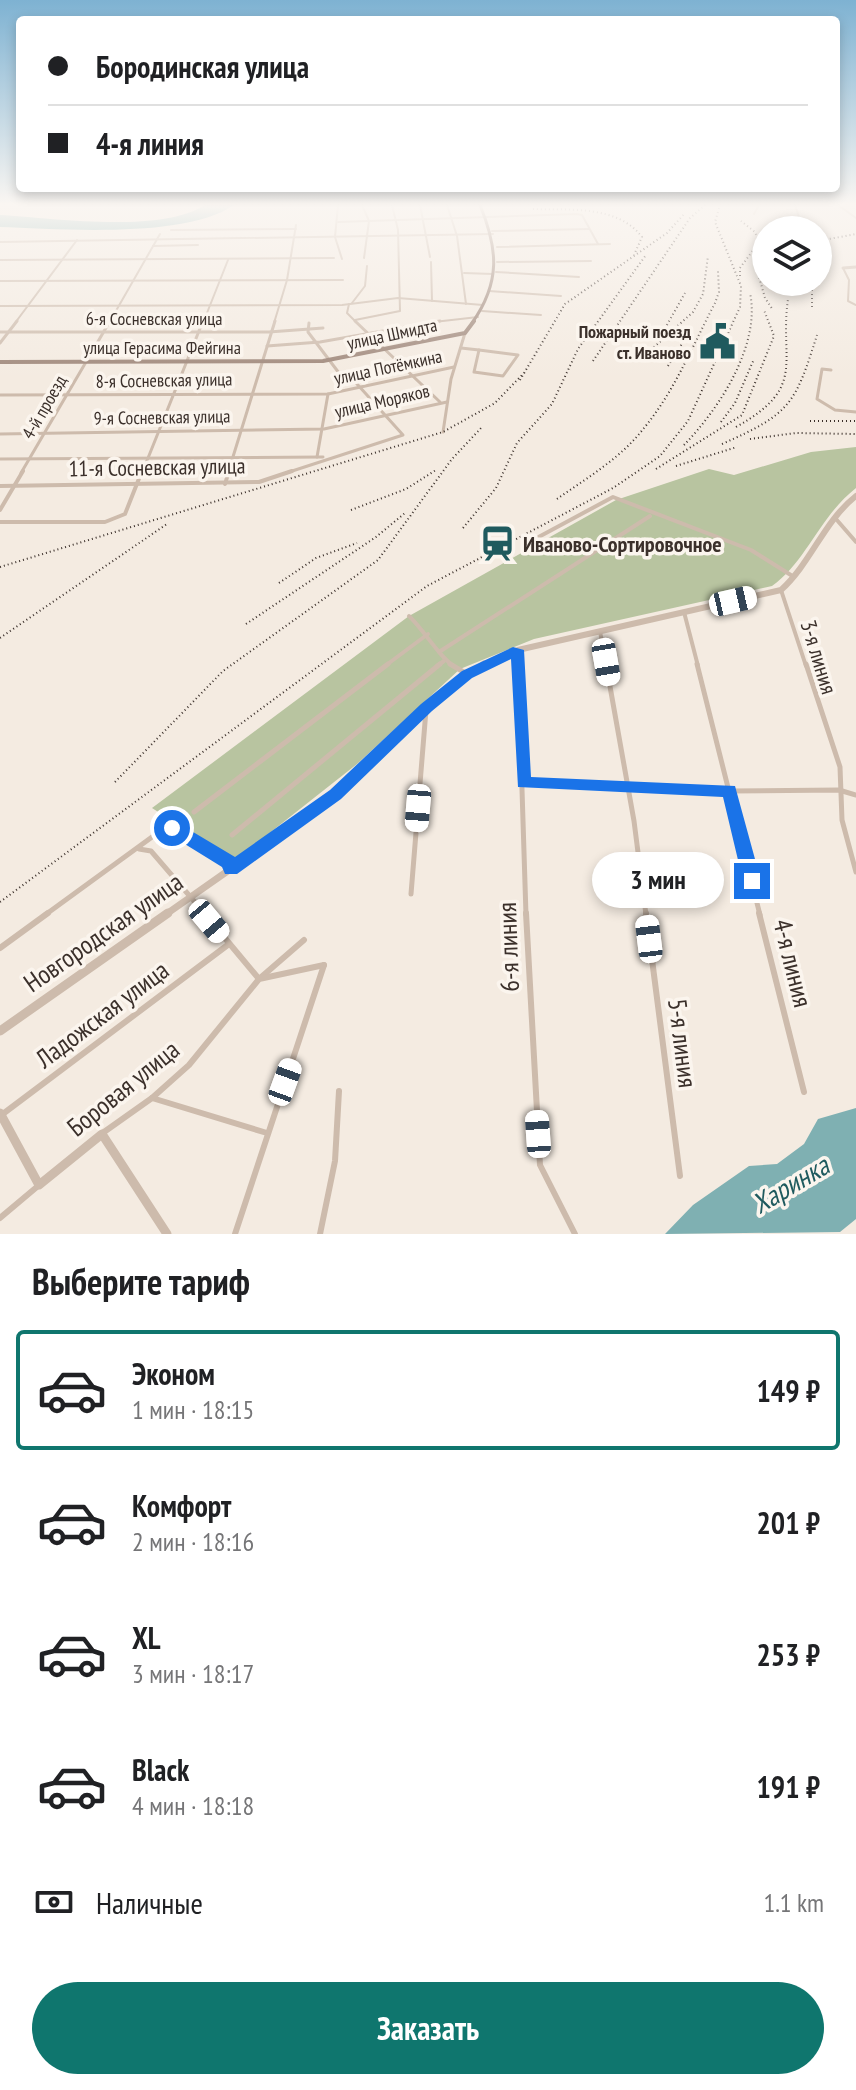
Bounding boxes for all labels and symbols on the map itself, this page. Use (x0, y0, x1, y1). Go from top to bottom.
street label: 6-я Сосневская улица (86, 307, 222, 330)
street label: улица Шмидта (345, 313, 439, 355)
place label: Пожарный поезд ст. Иваново (579, 320, 691, 364)
public building icon: Пожарный поезд ст. Иваново (698, 322, 736, 360)
street label: улица Герасима Фейгина (83, 336, 241, 359)
street label: улица Потёмкина (332, 344, 444, 390)
street label: 8-я Сосневская улица (95, 367, 233, 393)
street label: 4-й проезд (17, 371, 72, 443)
street label: улица Моряков (332, 379, 432, 423)
street label: 9-я Сосневская улица (93, 404, 231, 430)
street label: 11-я Сосневская улица (68, 451, 246, 483)
station icon: Иваново-Сортировочное (478, 525, 516, 563)
place label: Иваново-Сортировочное (523, 530, 722, 558)
car (707, 584, 759, 618)
street label: 3-я линия (795, 617, 843, 697)
car (590, 636, 622, 688)
car (404, 783, 432, 833)
route start (154, 810, 190, 846)
callout: 3 мин (592, 853, 724, 909)
route end (734, 863, 770, 899)
street label: Новгородская улица (17, 865, 189, 999)
car (184, 895, 234, 947)
street label: 6-я линия (490, 902, 526, 992)
car (634, 914, 664, 964)
street label: 4-я линия (766, 916, 820, 1010)
street label: Ладожская улица (28, 953, 175, 1075)
street label: 5-я линия (661, 997, 705, 1089)
street label: Боровая улица (60, 1033, 186, 1143)
car (266, 1055, 304, 1109)
car (524, 1109, 552, 1159)
water label: Харинка (745, 1146, 837, 1221)

